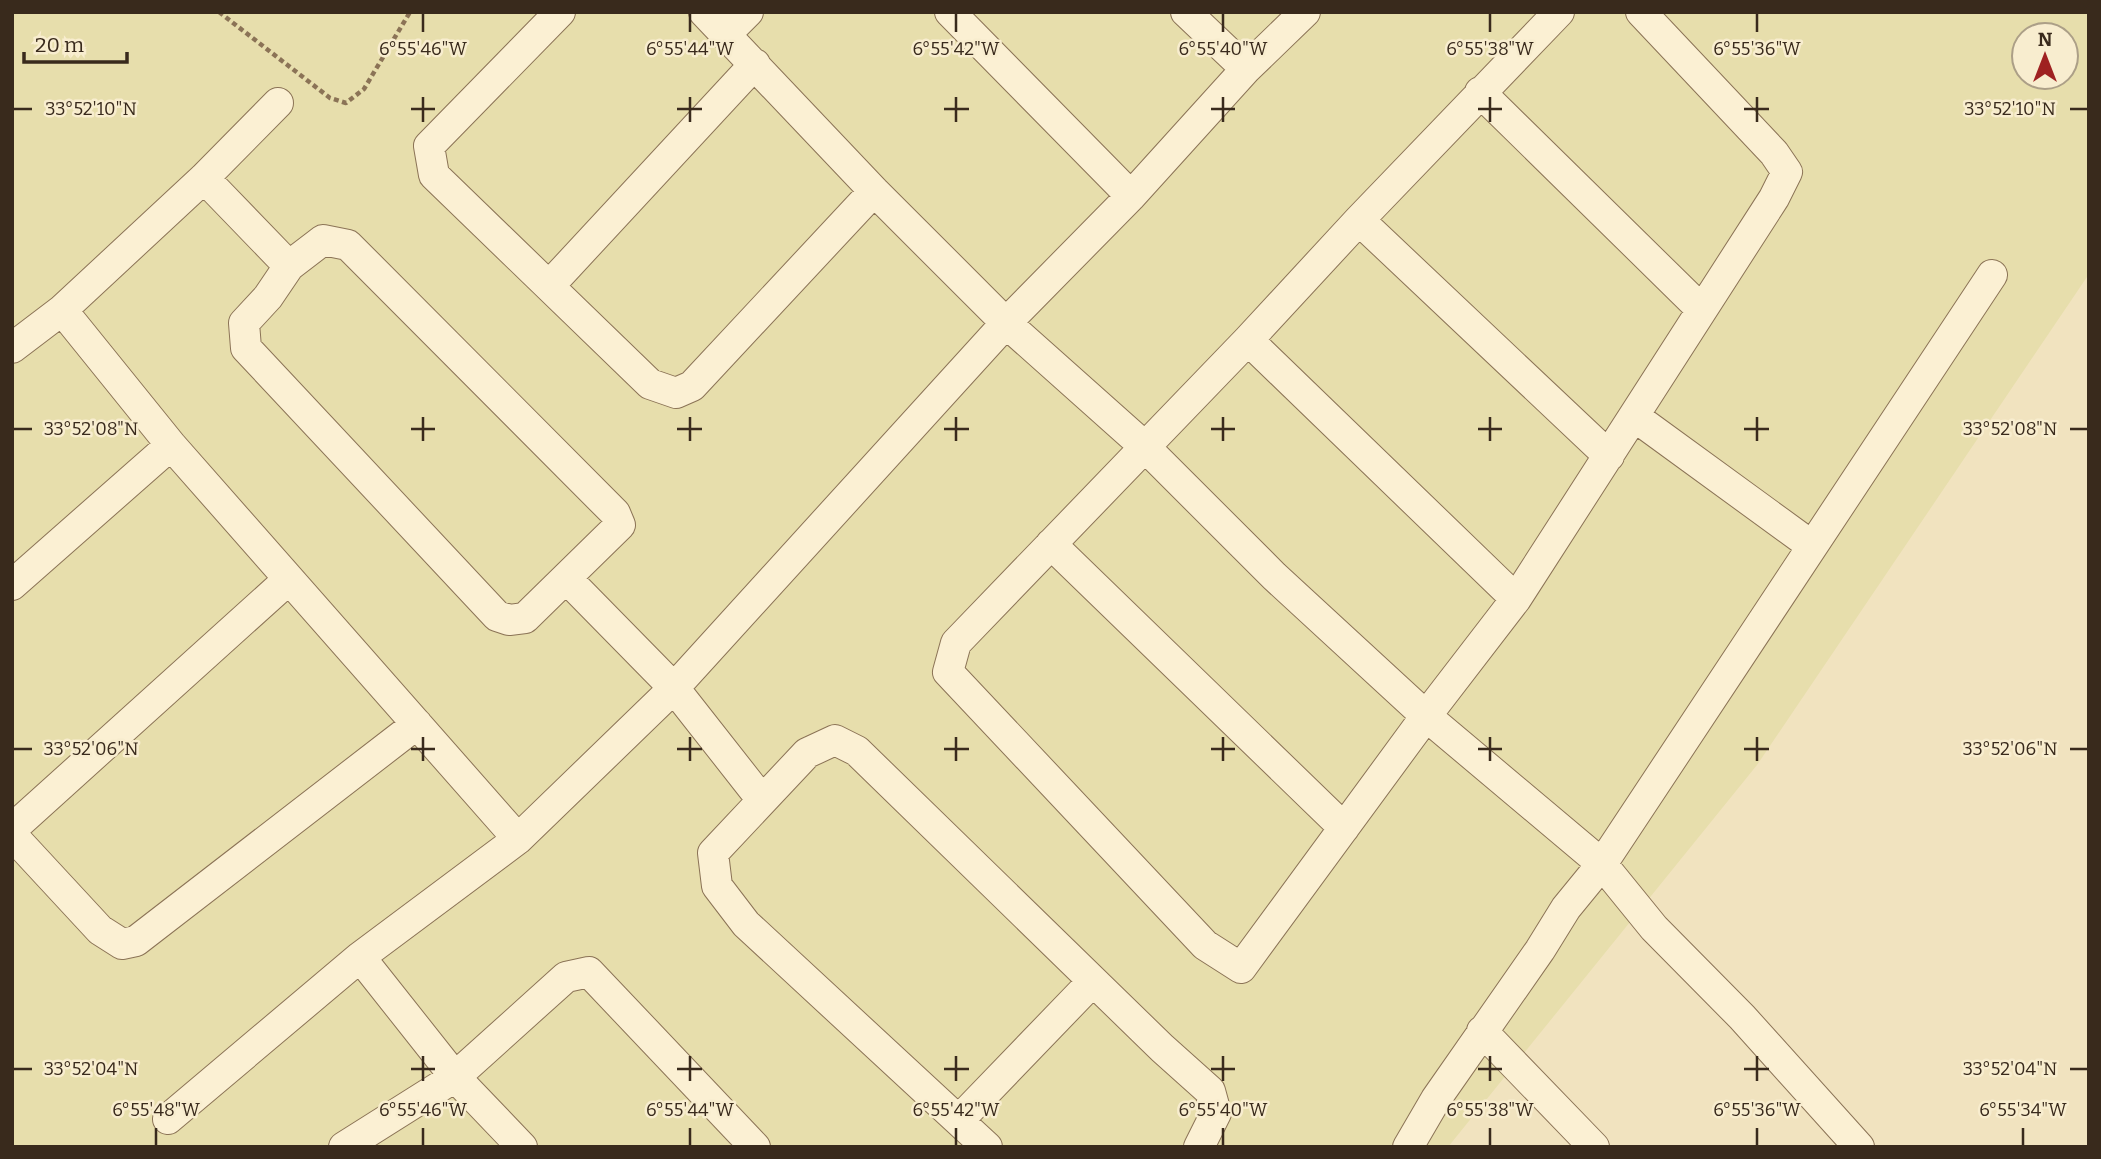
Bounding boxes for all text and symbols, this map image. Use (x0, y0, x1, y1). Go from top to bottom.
scale bar (24, 21, 128, 65)
north arrow (2010, 21, 2080, 91)
text: N (2038, 28, 2053, 51)
text: 20 m (35, 32, 84, 58)
text: 6°55'46"W (379, 38, 467, 60)
text: 6°55'44"W (646, 38, 734, 60)
text: 6°55'42"W (912, 38, 1000, 60)
text: 6°55'40"W (1179, 38, 1268, 60)
text: 6°55'38"W (1446, 38, 1534, 60)
text: 6°55'36"W (1713, 38, 1801, 60)
text: 33°52'10"N (45, 98, 137, 120)
text: 33°52'10"N (1964, 98, 2056, 120)
text: 33°52'08"N (44, 418, 138, 440)
text: 33°52'08"N (1963, 418, 2057, 440)
text: 33°52'06"N (44, 738, 138, 760)
text: 33°52'06"N (1963, 738, 2057, 760)
text: 33°52'04"N (44, 1058, 138, 1080)
text: 33°52'04"N (1963, 1058, 2057, 1080)
text: 6°55'48"W (112, 1099, 200, 1121)
text: 6°55'46"W (379, 1099, 467, 1121)
text: 6°55'44"W (646, 1099, 734, 1121)
text: 6°55'42"W (912, 1099, 1000, 1121)
text: 6°55'40"W (1179, 1099, 1268, 1121)
text: 6°55'38"W (1446, 1099, 1534, 1121)
text: 6°55'36"W (1713, 1099, 1801, 1121)
text: 6°55'34"W (1979, 1099, 2067, 1121)

